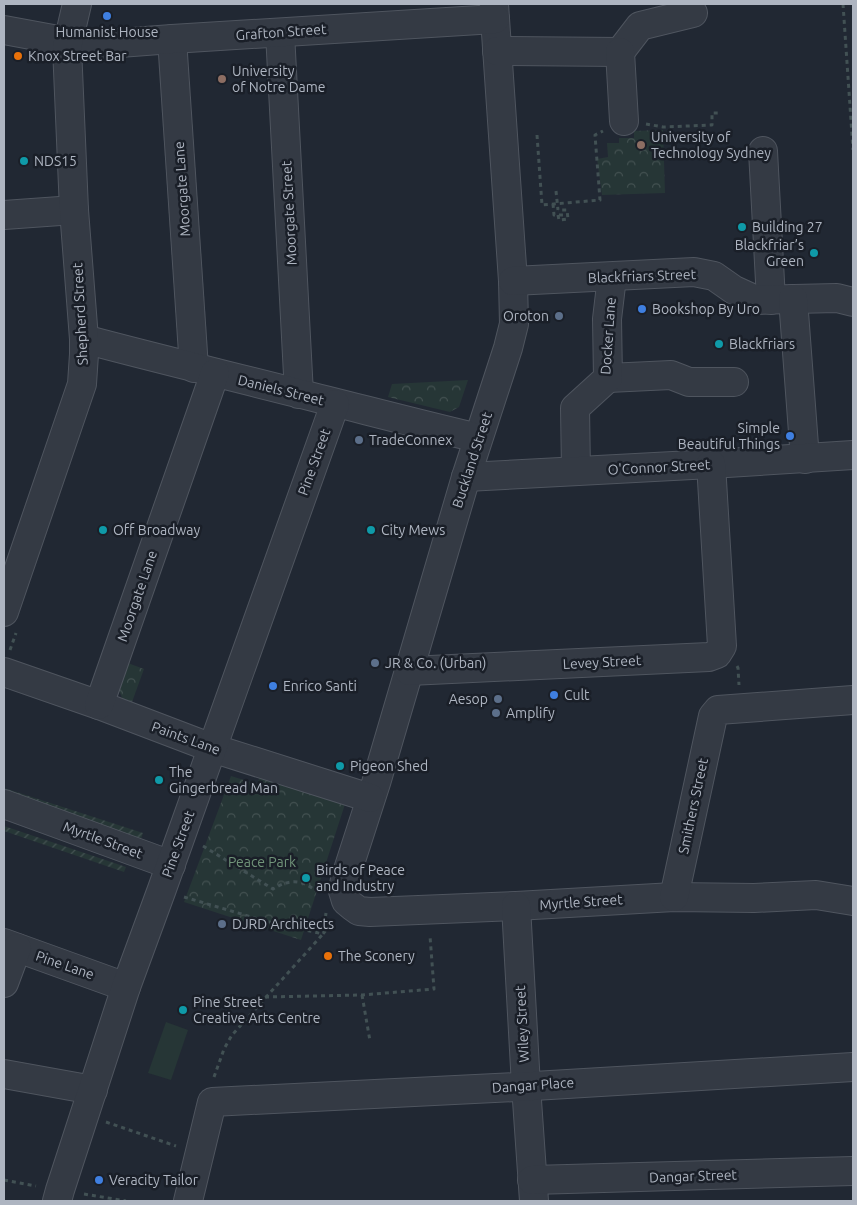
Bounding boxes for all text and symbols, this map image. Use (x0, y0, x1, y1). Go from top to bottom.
marker: Humanist House (101, 10, 113, 22)
street label: Grafton Street (235, 21, 327, 43)
place label: Humanist House (56, 24, 158, 40)
place label: Knox Street Bar (28, 48, 127, 64)
marker: Knox Street Bar (12, 50, 24, 62)
place label: University of Notre Dame (232, 63, 326, 95)
marker: University of Notre Dame (216, 73, 228, 85)
place label: University of Technology Sydney (651, 129, 771, 161)
marker: University of Technology Sydney (635, 139, 647, 151)
street label: Moorgate Lane (171, 141, 193, 237)
place label: NDS15 (34, 153, 77, 169)
marker: NDS15 (18, 155, 30, 167)
street label: Moorgate Street (278, 160, 300, 266)
place label: Building 27 (752, 219, 823, 235)
marker: Building 27 (736, 221, 748, 233)
place label: Blackfriar’s Green (735, 237, 804, 269)
marker: Blackfriar’s Green (808, 247, 820, 259)
street label: Shepherd Street (69, 262, 91, 366)
street label: Blackfriars Street (588, 266, 697, 286)
street label: Docker Lane (597, 297, 619, 375)
place label: Bookshop By Uro (652, 301, 760, 317)
marker: Bookshop By Uro (636, 303, 648, 315)
place label: Oroton (503, 308, 549, 324)
marker: Oroton (553, 310, 565, 322)
place label: Blackfriars (729, 336, 795, 352)
marker: Blackfriars (713, 338, 725, 350)
street label: Daniels Street (236, 372, 326, 409)
street label: Buckland Street (449, 410, 495, 510)
place label: Simple Beautiful Things (678, 420, 780, 452)
street label: Pine Street (295, 426, 334, 498)
marker: Simple Beautiful Things (784, 430, 796, 442)
place label: TradeConnex (369, 432, 452, 448)
marker: TradeConnex (353, 434, 365, 446)
street label: O'Connor Street (607, 456, 711, 478)
place label: Off Broadway (113, 522, 201, 538)
place label: City Mews (381, 522, 445, 538)
marker: Off Broadway (97, 524, 109, 536)
marker: City Mews (365, 524, 377, 536)
street label: Moorgate Lane (114, 548, 160, 644)
street label: Levey Street (562, 652, 642, 672)
place label: JR & Co. (Urban) (385, 655, 486, 671)
marker: JR & Co. (Urban) (369, 657, 381, 669)
place label: Enrico Santi (283, 678, 357, 694)
marker: Enrico Santi (267, 680, 279, 692)
place label: Cult (564, 687, 590, 703)
marker: Cult (548, 689, 560, 701)
place label: Aesop (449, 691, 488, 707)
marker: Aesop (492, 693, 504, 705)
place label: Amplify (506, 705, 555, 721)
marker: Amplify (490, 707, 502, 719)
street label: Paints Lane (150, 718, 222, 758)
street label: Smithers Street (675, 756, 711, 855)
place label: Pigeon Shed (350, 758, 428, 774)
marker: Pigeon Shed (334, 760, 346, 772)
place label: The Gingerbread Man (169, 764, 278, 796)
marker: The Gingerbread Man (153, 774, 165, 786)
street label: Pine Street (159, 808, 198, 880)
street label: Myrtle Street (61, 818, 145, 862)
park label: Peace Park (228, 854, 296, 870)
place label: Birds of Peace and Industry (316, 862, 405, 894)
marker: Birds of Peace and Industry (300, 872, 312, 884)
street label: Myrtle Street (539, 891, 624, 913)
place label: DJRD Architects (232, 916, 334, 932)
marker: DJRD Architects (216, 918, 228, 930)
street label: Pine Lane (34, 948, 96, 982)
place label: The Sconery (338, 948, 415, 964)
marker: The Sconery (322, 950, 334, 962)
street label: Wiley Street (512, 985, 532, 1063)
place label: Pine Street Creative Arts Centre (193, 994, 320, 1026)
marker: Pine Street Creative Arts Centre (177, 1004, 189, 1016)
street label: Dangar Place (491, 1074, 575, 1096)
street label: Dangar Street (649, 1166, 738, 1186)
place label: Veracity Tailor (109, 1172, 199, 1188)
marker: Veracity Tailor (93, 1174, 105, 1186)

